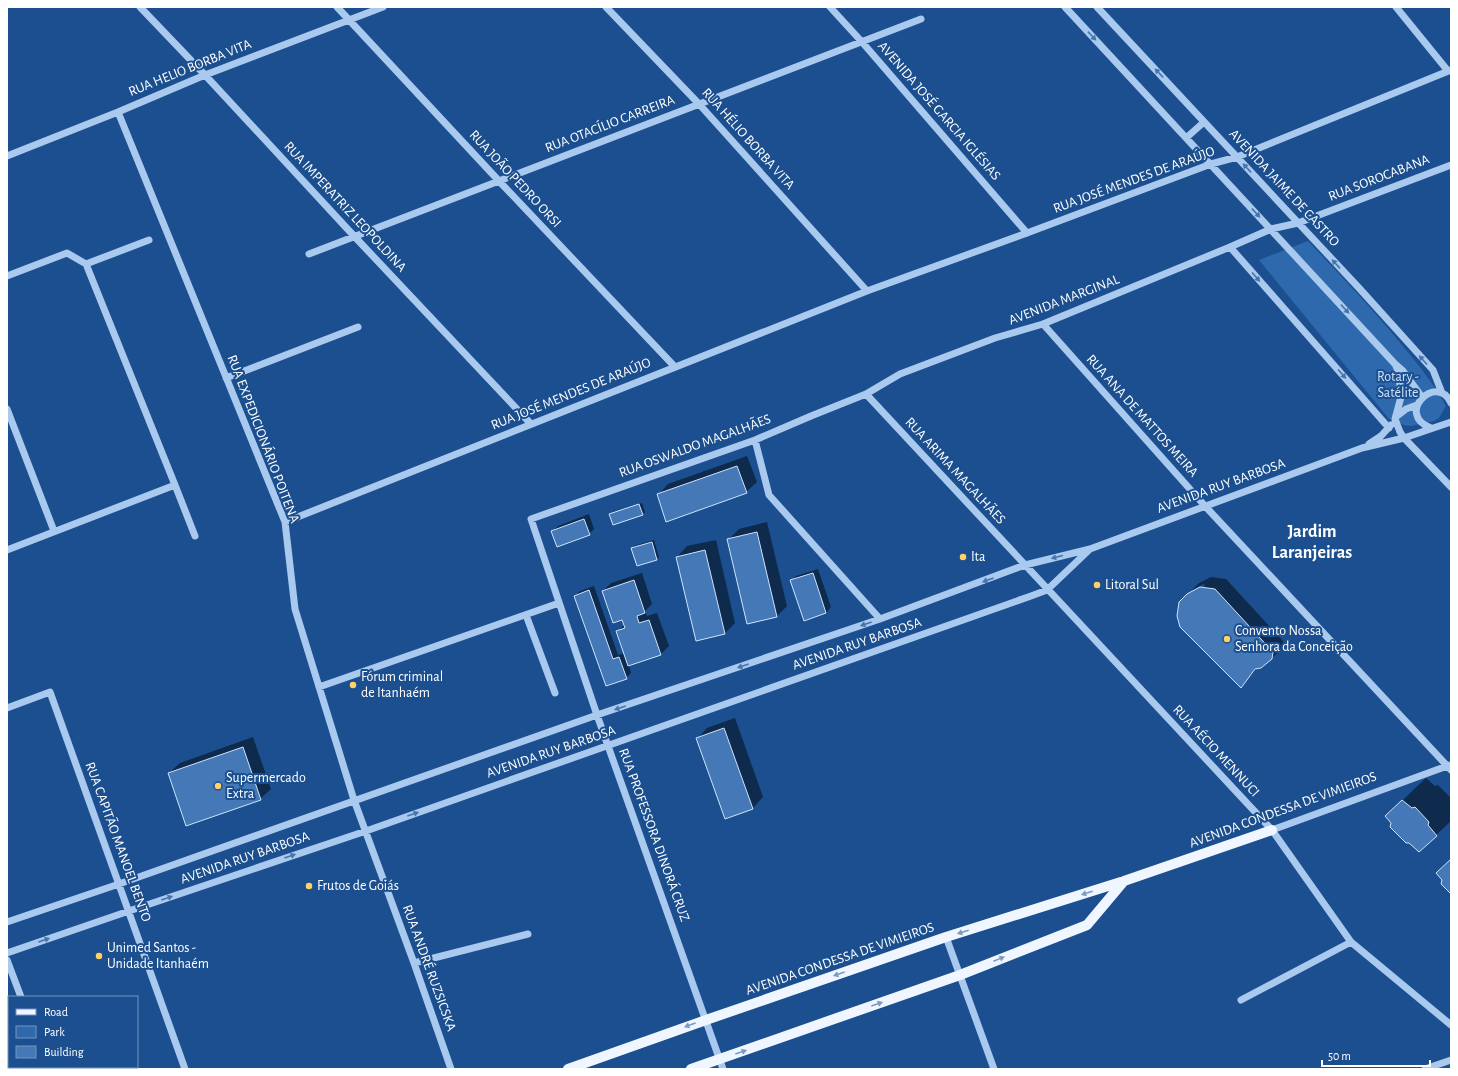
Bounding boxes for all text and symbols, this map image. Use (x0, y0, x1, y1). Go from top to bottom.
one-way arrow (1087, 31, 1096, 41)
street label: RUA HELIO BORBA VITA (127, 37, 253, 99)
street label: AVENIDA JOSÉ GARCIA IGLÉSIAS (875, 37, 1005, 183)
one-way arrow (1154, 68, 1163, 78)
street label: RUA HÉLIO BORBA VITA (699, 84, 799, 192)
street label: RUA OTACÍLIO CARREIRA (542, 90, 677, 155)
street label: RUA JOÃO PEDRO ORSI (466, 126, 565, 230)
street label: AVENIDA JAIME DE CASTRO (1226, 127, 1342, 249)
street label: RUA IMPERATRIZ LEOPOLDINA (281, 139, 409, 275)
street label: RUA JOSÉ MENDES DE ARAÚJO (1050, 141, 1217, 216)
street label: RUA SOROCABANA (1327, 152, 1431, 204)
one-way arrow (1243, 163, 1252, 173)
one-way arrow (1251, 209, 1260, 218)
one-way arrow (1332, 259, 1341, 268)
street label: AVENIDA MARGINAL (1007, 272, 1121, 328)
one-way arrow (1251, 272, 1260, 281)
one-way arrow (1340, 304, 1349, 314)
street label: RUA EXPEDICIONÁRIO POITENA (224, 352, 304, 525)
street label: RUA ANA DE MATTOS MEIRA (1083, 352, 1201, 480)
street label: RUA JOSÉ MENDES DE ARAÚJO (488, 353, 653, 432)
one-way arrow (1418, 355, 1428, 365)
one-way arrow (1337, 369, 1346, 380)
park label: Rotary - Satélite (1377, 370, 1419, 400)
street label: RUA OSWALDO MAGALHÃES (616, 410, 773, 480)
street label: RUA ARIMA MAGALHÃES (902, 414, 1009, 527)
street label: AVENIDA RUY BARBOSA (1155, 456, 1287, 516)
district label: Jardim Laranjeiras (1272, 523, 1352, 562)
place label: Ita (971, 550, 986, 564)
marker: Ita (958, 552, 968, 562)
one-way arrow (1051, 555, 1063, 561)
one-way arrow (982, 577, 994, 583)
place label: Litoral Sul (1105, 578, 1159, 592)
marker: Litoral Sul (1092, 580, 1102, 590)
street label: AVENIDA RUY BARBOSA (791, 615, 923, 673)
one-way arrow (860, 621, 872, 627)
place label: Convento Nossa Senhora da Conceição (1235, 624, 1353, 654)
marker: Convento Nossa Senhora da Conceição (1222, 634, 1232, 644)
one-way arrow (737, 663, 749, 669)
place label: Fórum criminal de Itanhaém (361, 670, 443, 700)
marker: Fórum criminal de Itanhaém (348, 680, 358, 690)
street label: RUA AÉCIO MENNUCI (1170, 700, 1264, 800)
one-way arrow (613, 705, 625, 711)
street label: AVENIDA RUY BARBOSA (485, 723, 617, 781)
street label: RUA PROFESSORA DINORÁ CRUZ (616, 745, 695, 924)
street label: RUA CAPITÃO MANOEL BENTO (83, 760, 155, 924)
street label: AVENIDA CONDESSA DE VIMIEIROS (1187, 770, 1379, 850)
place label: Supermercado Extra (226, 771, 306, 801)
marker: Supermercado Extra (213, 781, 223, 791)
one-way arrow (407, 811, 419, 817)
street label: AVENIDA RUY BARBOSA (179, 829, 311, 887)
one-way arrow (284, 853, 296, 859)
place label: Frutos de Goiás (317, 879, 399, 893)
marker: Frutos de Goiás (304, 881, 314, 891)
one-way arrow (1080, 890, 1092, 896)
one-way arrow (161, 895, 173, 901)
street label: RUA ANDRÉ RUZSICSKA (400, 902, 461, 1033)
street label: AVENIDA CONDESSA DE VIMIEIROS (744, 920, 936, 998)
one-way arrow (956, 929, 968, 935)
one-way arrow (38, 937, 50, 943)
place label: Unimed Santos - Unidade Itanhaém (107, 941, 209, 971)
marker: Unimed Santos - Unidade Itanhaém (94, 951, 104, 961)
one-way arrow (994, 956, 1006, 962)
one-way arrow (833, 971, 845, 977)
legend (8, 996, 138, 1068)
one-way arrow (872, 1001, 884, 1007)
text: Road (44, 1006, 68, 1018)
one-way arrow (684, 1023, 696, 1029)
text: Park (44, 1026, 65, 1038)
scale bar (1322, 1042, 1430, 1068)
text: Building (44, 1046, 84, 1058)
one-way arrow (736, 1048, 748, 1054)
text: 50 m (1328, 1050, 1351, 1062)

